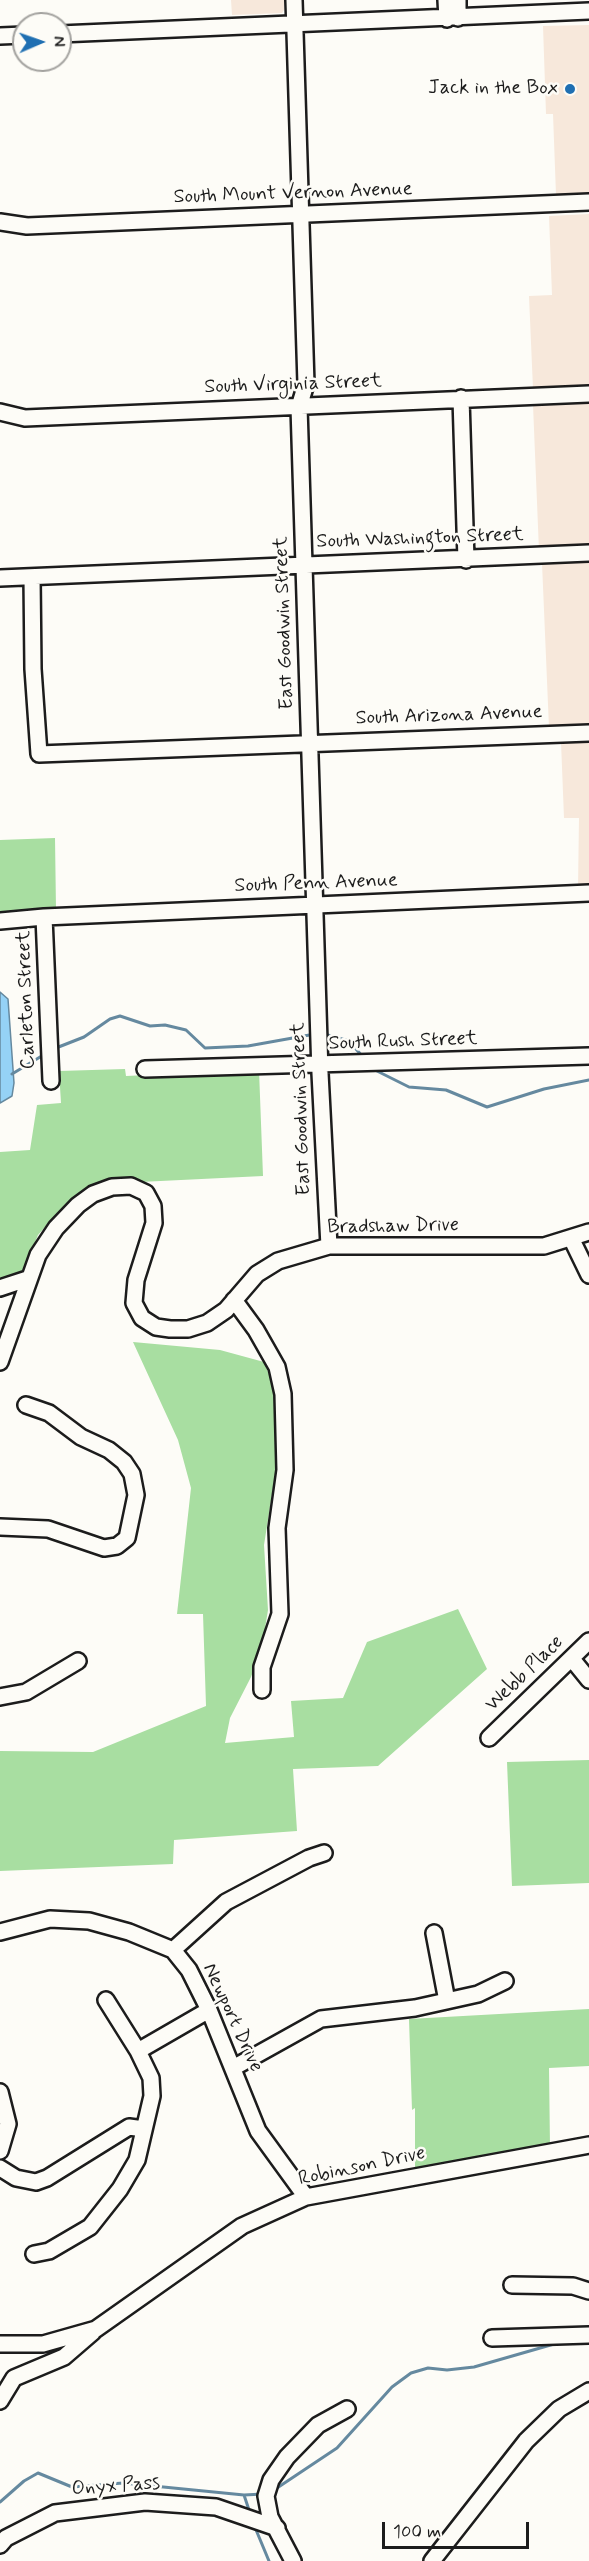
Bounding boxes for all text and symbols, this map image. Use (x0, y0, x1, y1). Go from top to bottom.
north arrow (12, 12, 72, 72)
text: N (48, 36, 69, 47)
place label: Jack in the Box (428, 77, 558, 101)
marker: Jack in the Box (563, 82, 577, 96)
street label: South Mount Vernon Avenue (173, 178, 413, 210)
street label: South Virginia Street (204, 370, 382, 400)
street label: South Washington Street (316, 523, 524, 555)
street label: East Goodwin Street (270, 536, 300, 710)
street label: South Arizona Avenue (355, 701, 543, 731)
street label: South Penn Avenue (234, 869, 398, 899)
street label: Carleton Street (13, 930, 41, 1070)
street label: East Goodwin Street (287, 1022, 317, 1196)
street label: South Rush Street (328, 1027, 478, 1057)
street label: Bradshaw Drive (327, 1214, 459, 1240)
street label: Webb Place (481, 1631, 569, 1717)
street label: Newport Drive (196, 1960, 268, 2076)
street label: Robinson Drive (296, 2142, 428, 2192)
street label: Onyx Pass (71, 2472, 161, 2502)
scale bar (385, 2510, 532, 2548)
text: 100 m (393, 2520, 441, 2544)

